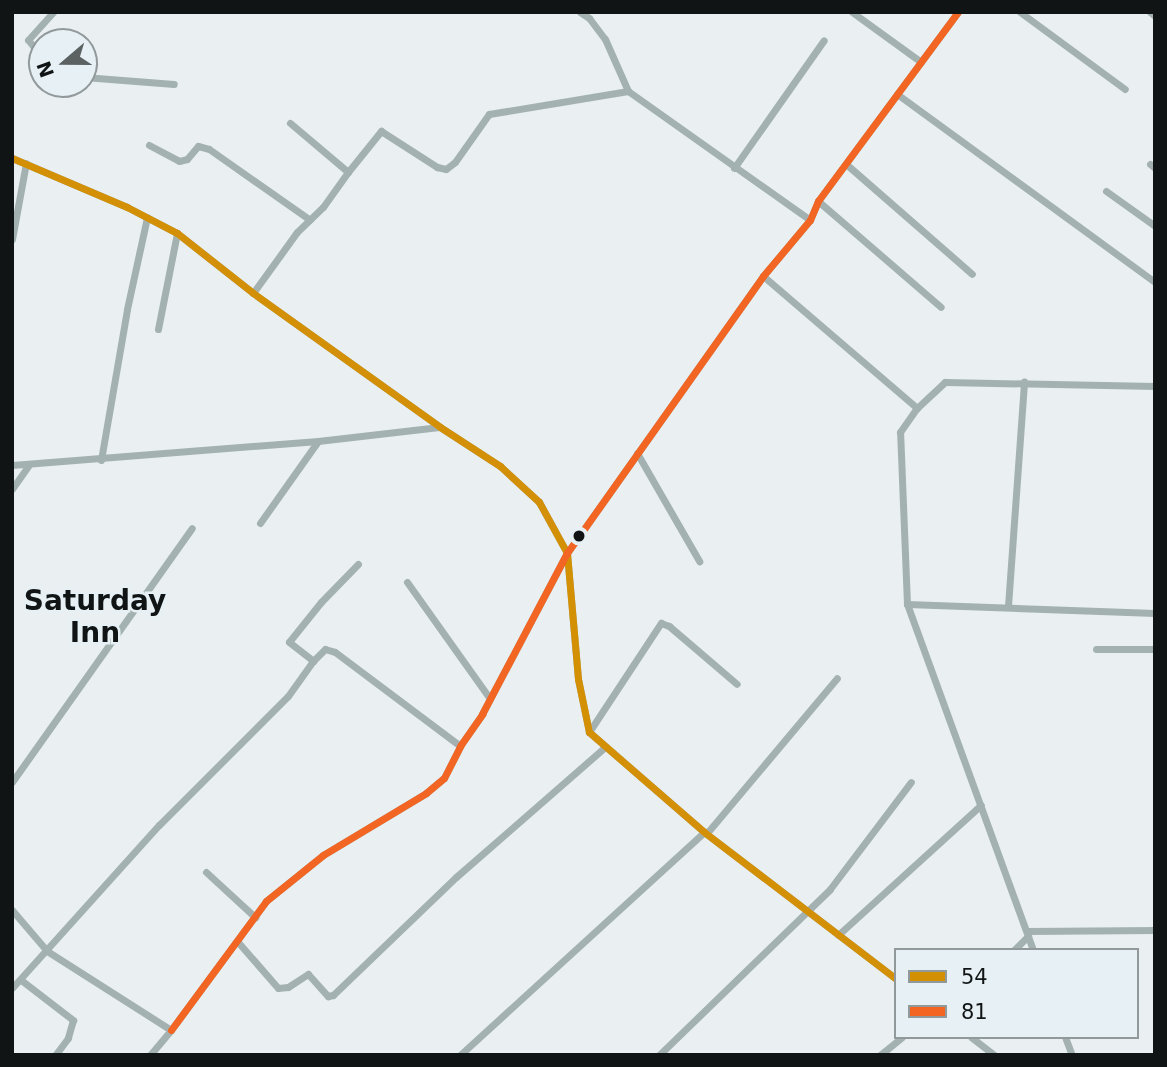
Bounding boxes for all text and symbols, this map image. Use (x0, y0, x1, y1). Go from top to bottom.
north arrow (28, 28, 98, 98)
text: N (32, 58, 58, 81)
unlabelled marker (572, 529, 586, 543)
district label: Saturday Inn (24, 584, 166, 650)
legend (894, 948, 1139, 1039)
text: 54 (961, 965, 988, 989)
text: 81 (961, 1000, 988, 1024)

